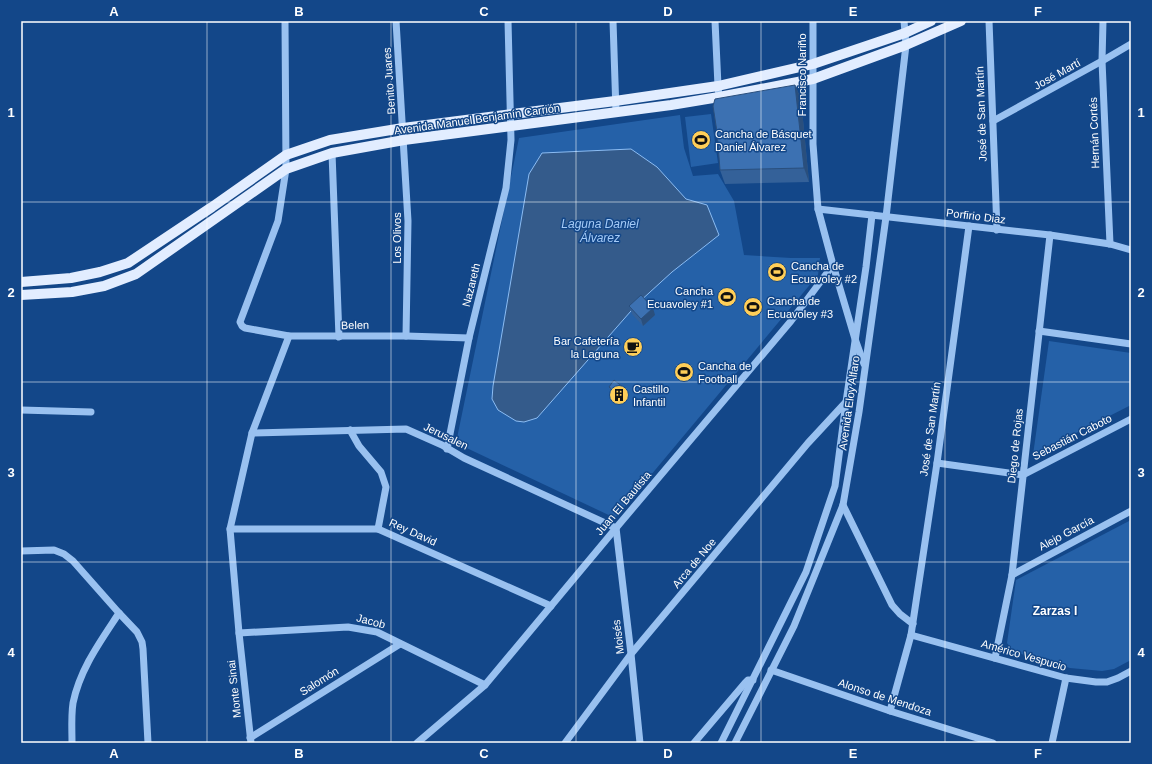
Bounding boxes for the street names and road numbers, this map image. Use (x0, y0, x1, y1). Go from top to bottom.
street label: Francisco Nariño (796, 33, 808, 117)
street label: Benito Juares (381, 47, 397, 115)
street label: José Martí (1032, 56, 1082, 92)
street label: José de San Martín (973, 66, 989, 162)
street label: Hernán Cortés (1087, 97, 1101, 169)
street label: Avenida Manuel Benjamín Carrión (393, 101, 561, 137)
street label: Porfirio Diaz (946, 206, 1006, 226)
street label: Los Olivos (391, 212, 403, 264)
street label: Nazareth (460, 262, 482, 308)
street label: Belen (341, 319, 369, 331)
street label: Avenida Eloy Alfaro (836, 355, 862, 451)
street label: José de San Martín (917, 381, 943, 477)
street label: Diego de Rojas (1005, 407, 1025, 484)
street label: Sebastián Caboto (1030, 412, 1114, 462)
street label: Jerusalen (422, 420, 470, 452)
street label: Juan El Bautista (593, 468, 654, 537)
street label: Alejo García (1036, 513, 1096, 553)
street label: Rey David (387, 516, 439, 548)
street label: Arca de Noe (670, 536, 718, 590)
street label: Jacob (355, 611, 387, 631)
street label: Moisés (610, 618, 626, 655)
street label: Américo Vespucio (980, 637, 1068, 673)
street label: Monte Sinai (225, 659, 243, 719)
street label: Salomón (297, 664, 341, 698)
street label: Alonso de Mendoza (837, 676, 934, 718)

